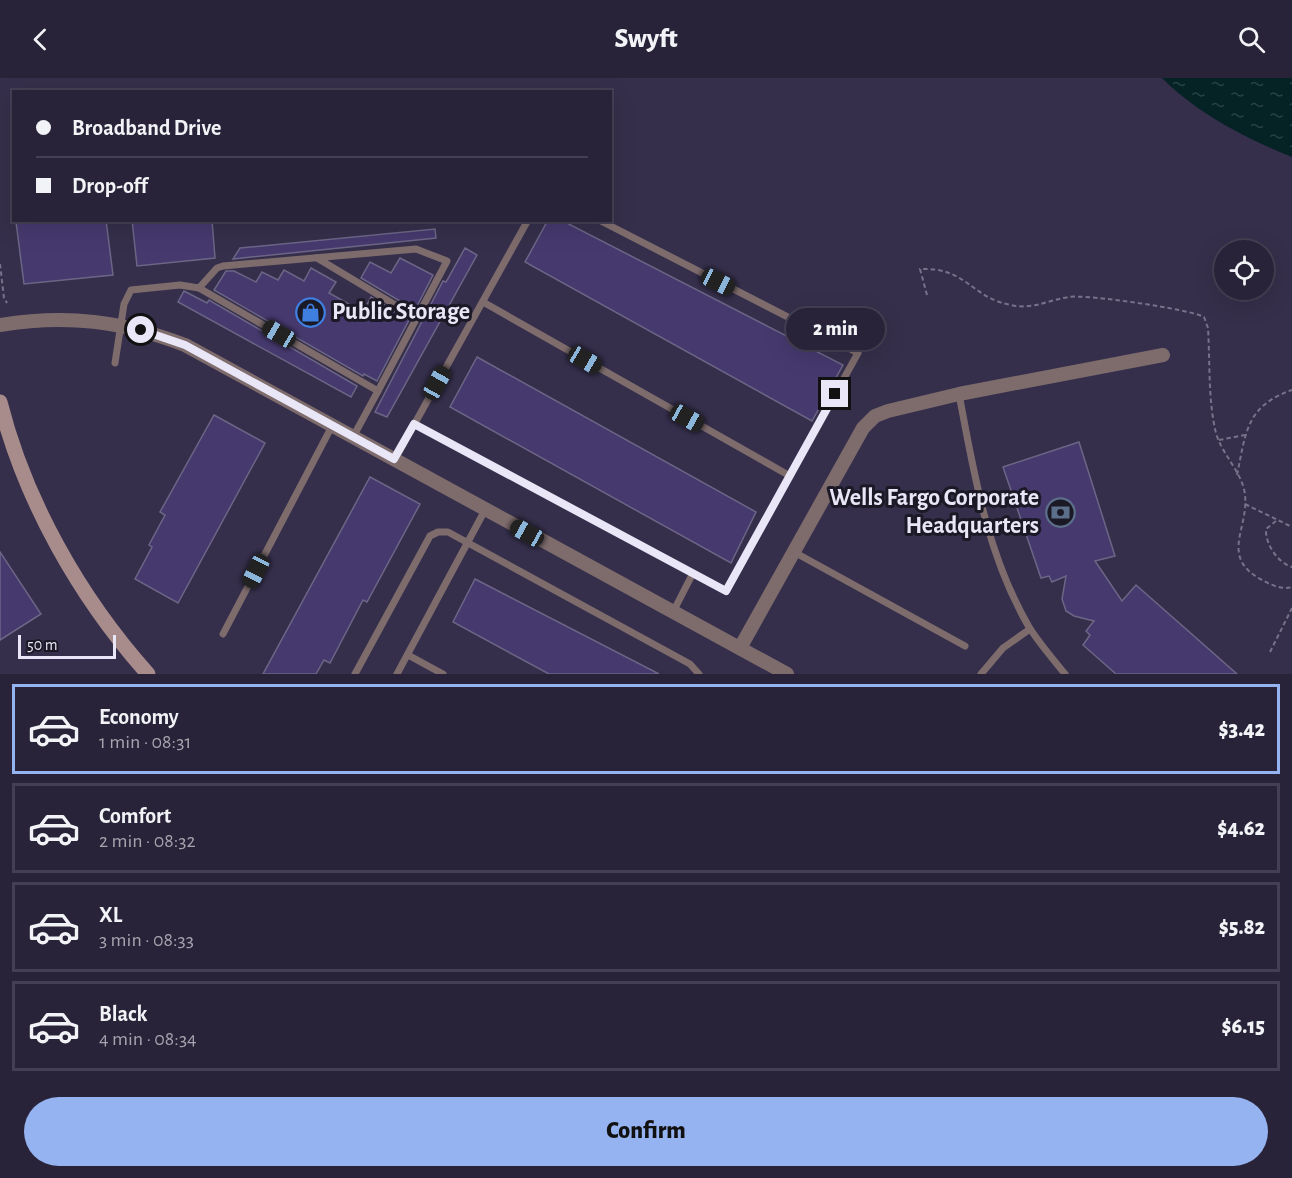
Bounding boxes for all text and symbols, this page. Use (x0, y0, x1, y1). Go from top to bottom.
icon: back (24, 23, 57, 56)
icon: search (1235, 23, 1268, 56)
text: Swyft (614, 25, 678, 52)
text: Broadband Drive (72, 117, 221, 139)
text: Drop-off (72, 175, 148, 197)
map controls (1214, 240, 1274, 300)
button: locate (1214, 240, 1274, 300)
car (698, 266, 738, 298)
shop icon: Public Storage (295, 296, 327, 328)
place label: Public Storage (332, 300, 470, 324)
callout: 2 min (786, 307, 884, 349)
route start (127, 316, 154, 343)
car (259, 317, 299, 351)
text: 2 min (813, 319, 858, 339)
car (565, 343, 605, 377)
car (420, 363, 454, 403)
route end (821, 380, 848, 407)
car (667, 401, 707, 435)
place label: Wells Fargo Corporate Headquarters (829, 486, 1039, 538)
bank icon: Wells Fargo Corporate Headquarters (1044, 496, 1076, 528)
car (507, 516, 547, 550)
car (240, 551, 272, 591)
scale bar (18, 632, 116, 660)
text: 50 m (27, 637, 58, 653)
icon: car (27, 702, 81, 756)
text: Economy (99, 706, 179, 728)
text: $3.42 (1218, 718, 1265, 740)
text: 1 min · 08:31 (99, 732, 191, 752)
icon: car (27, 801, 81, 855)
text: Comfort (99, 805, 171, 827)
text: $4.62 (1217, 817, 1265, 839)
text: 2 min · 08:32 (99, 831, 196, 851)
icon: car (27, 900, 81, 954)
text: XL (99, 904, 122, 926)
text: $5.82 (1219, 916, 1265, 938)
text: 3 min · 08:33 (99, 930, 194, 950)
icon: car (27, 999, 81, 1053)
text: Black (99, 1003, 147, 1025)
text: $6.15 (1221, 1015, 1265, 1037)
text: 4 min · 08:34 (99, 1029, 197, 1049)
button: Confirm (24, 1097, 1268, 1166)

